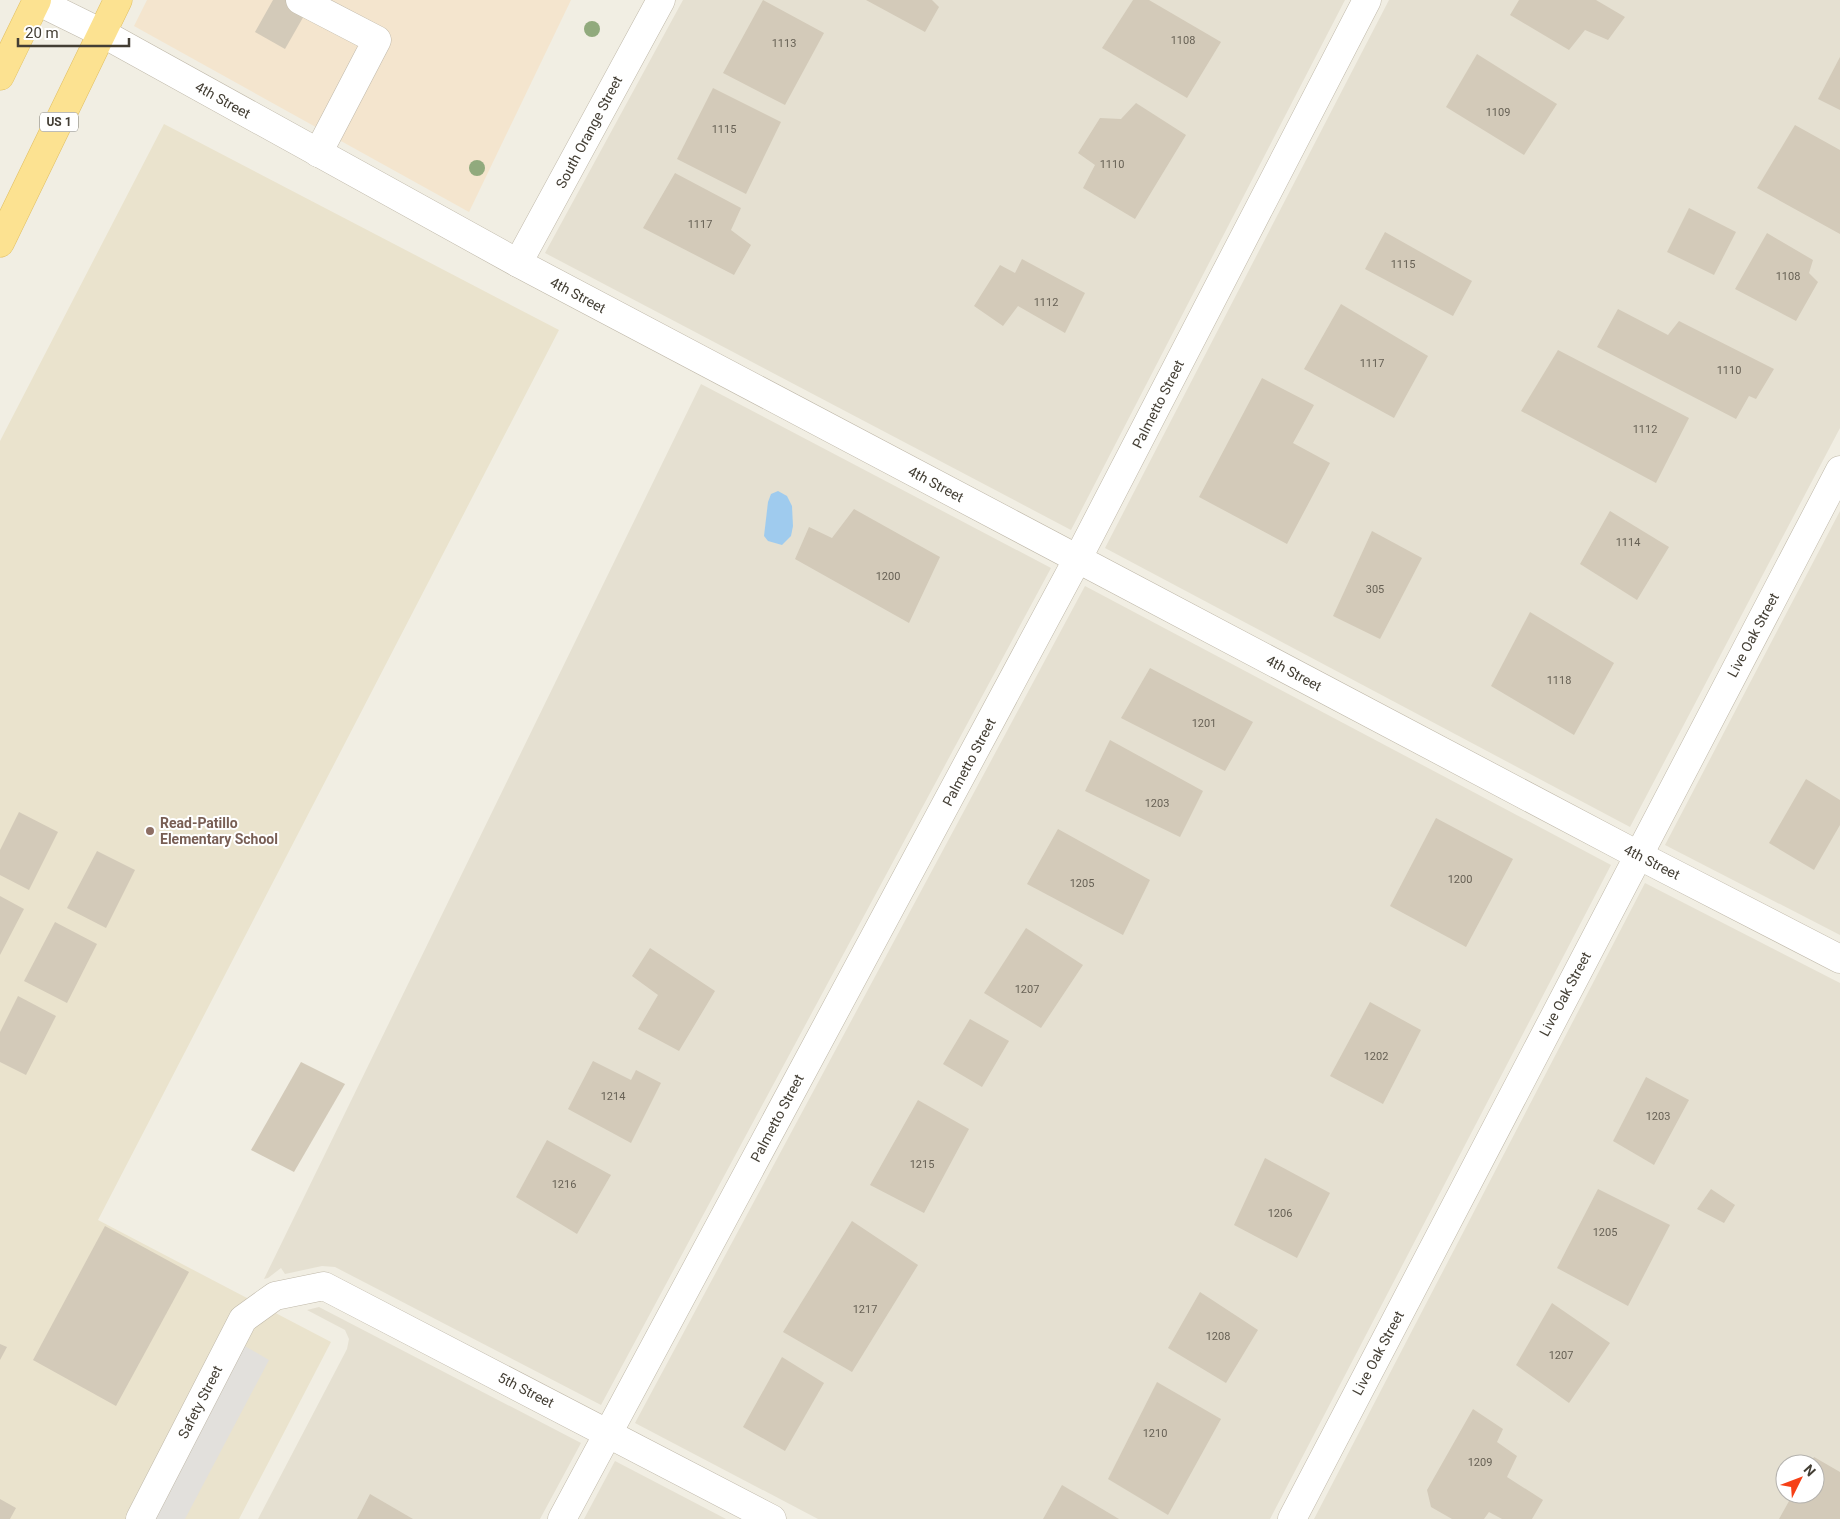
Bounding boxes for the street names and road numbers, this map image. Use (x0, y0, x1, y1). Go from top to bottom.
street label: South Orange Street (553, 73, 626, 191)
street label: 4th Street (193, 78, 254, 122)
road number: US 1 (40, 112, 78, 132)
street label: 4th Street (548, 274, 609, 316)
street label: Palmetto Street (1129, 357, 1187, 451)
street label: 4th Street (906, 463, 967, 505)
street label: Live Oak Street (1724, 590, 1782, 680)
street label: 4th Street (1264, 652, 1325, 694)
street label: Palmetto Street (939, 715, 999, 809)
street label: 4th Street (1621, 841, 1683, 883)
street label: Live Oak Street (1536, 949, 1594, 1039)
street label: Palmetto Street (747, 1071, 807, 1165)
street label: Live Oak Street (1349, 1308, 1407, 1398)
street label: Safety Street (175, 1363, 225, 1441)
street label: 5th Street (495, 1369, 557, 1411)

